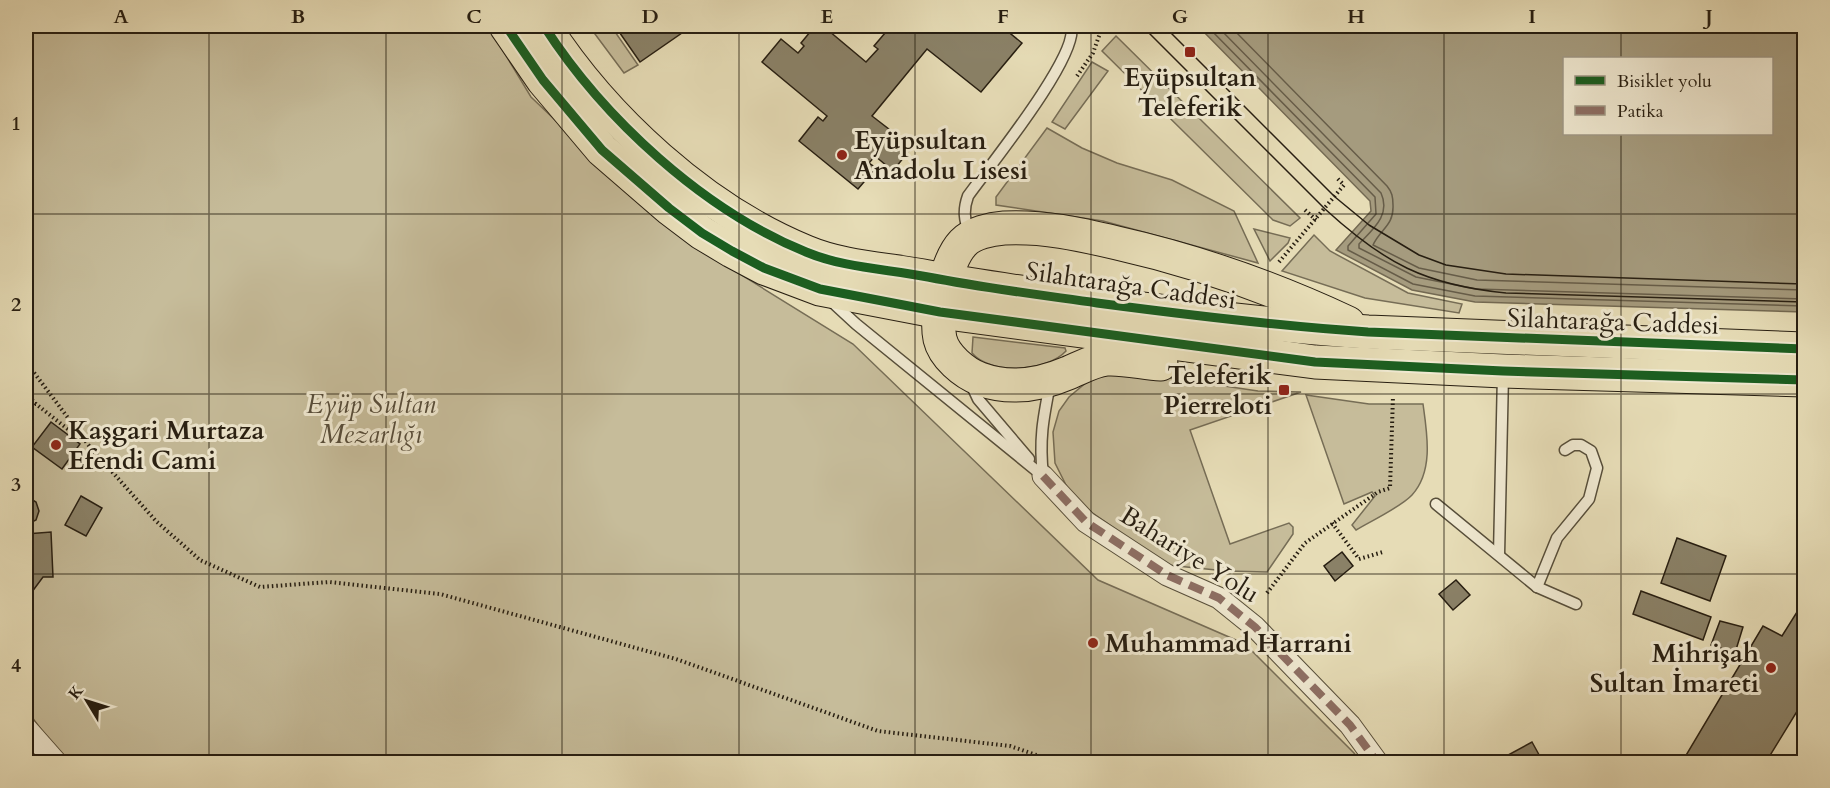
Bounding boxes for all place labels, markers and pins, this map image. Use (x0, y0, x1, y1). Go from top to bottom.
marker: Eyüpsultan Teleferik (1183, 45, 1197, 59)
place label: Eyüpsultan Teleferik (1124, 60, 1257, 125)
place label: Eyüpsultan Anadolu Lisesi (854, 123, 1028, 188)
marker: Eyüpsultan Anadolu Lisesi (835, 148, 849, 162)
place label: Teleferik Pierreloti (1163, 358, 1273, 423)
marker: Teleferik Pierreloti (1277, 383, 1291, 397)
place label: Kaşgari Murtaza Efendi Cami (68, 413, 264, 478)
marker: Kaşgari Murtaza Efendi Cami (49, 438, 63, 452)
place label: Muhammad Harrani (1105, 626, 1352, 661)
marker: Muhammad Harrani (1086, 636, 1100, 650)
place label: Mihrişah Sultan İmareti (1590, 636, 1759, 701)
marker: Mihrişah Sultan İmareti (1764, 661, 1778, 675)

